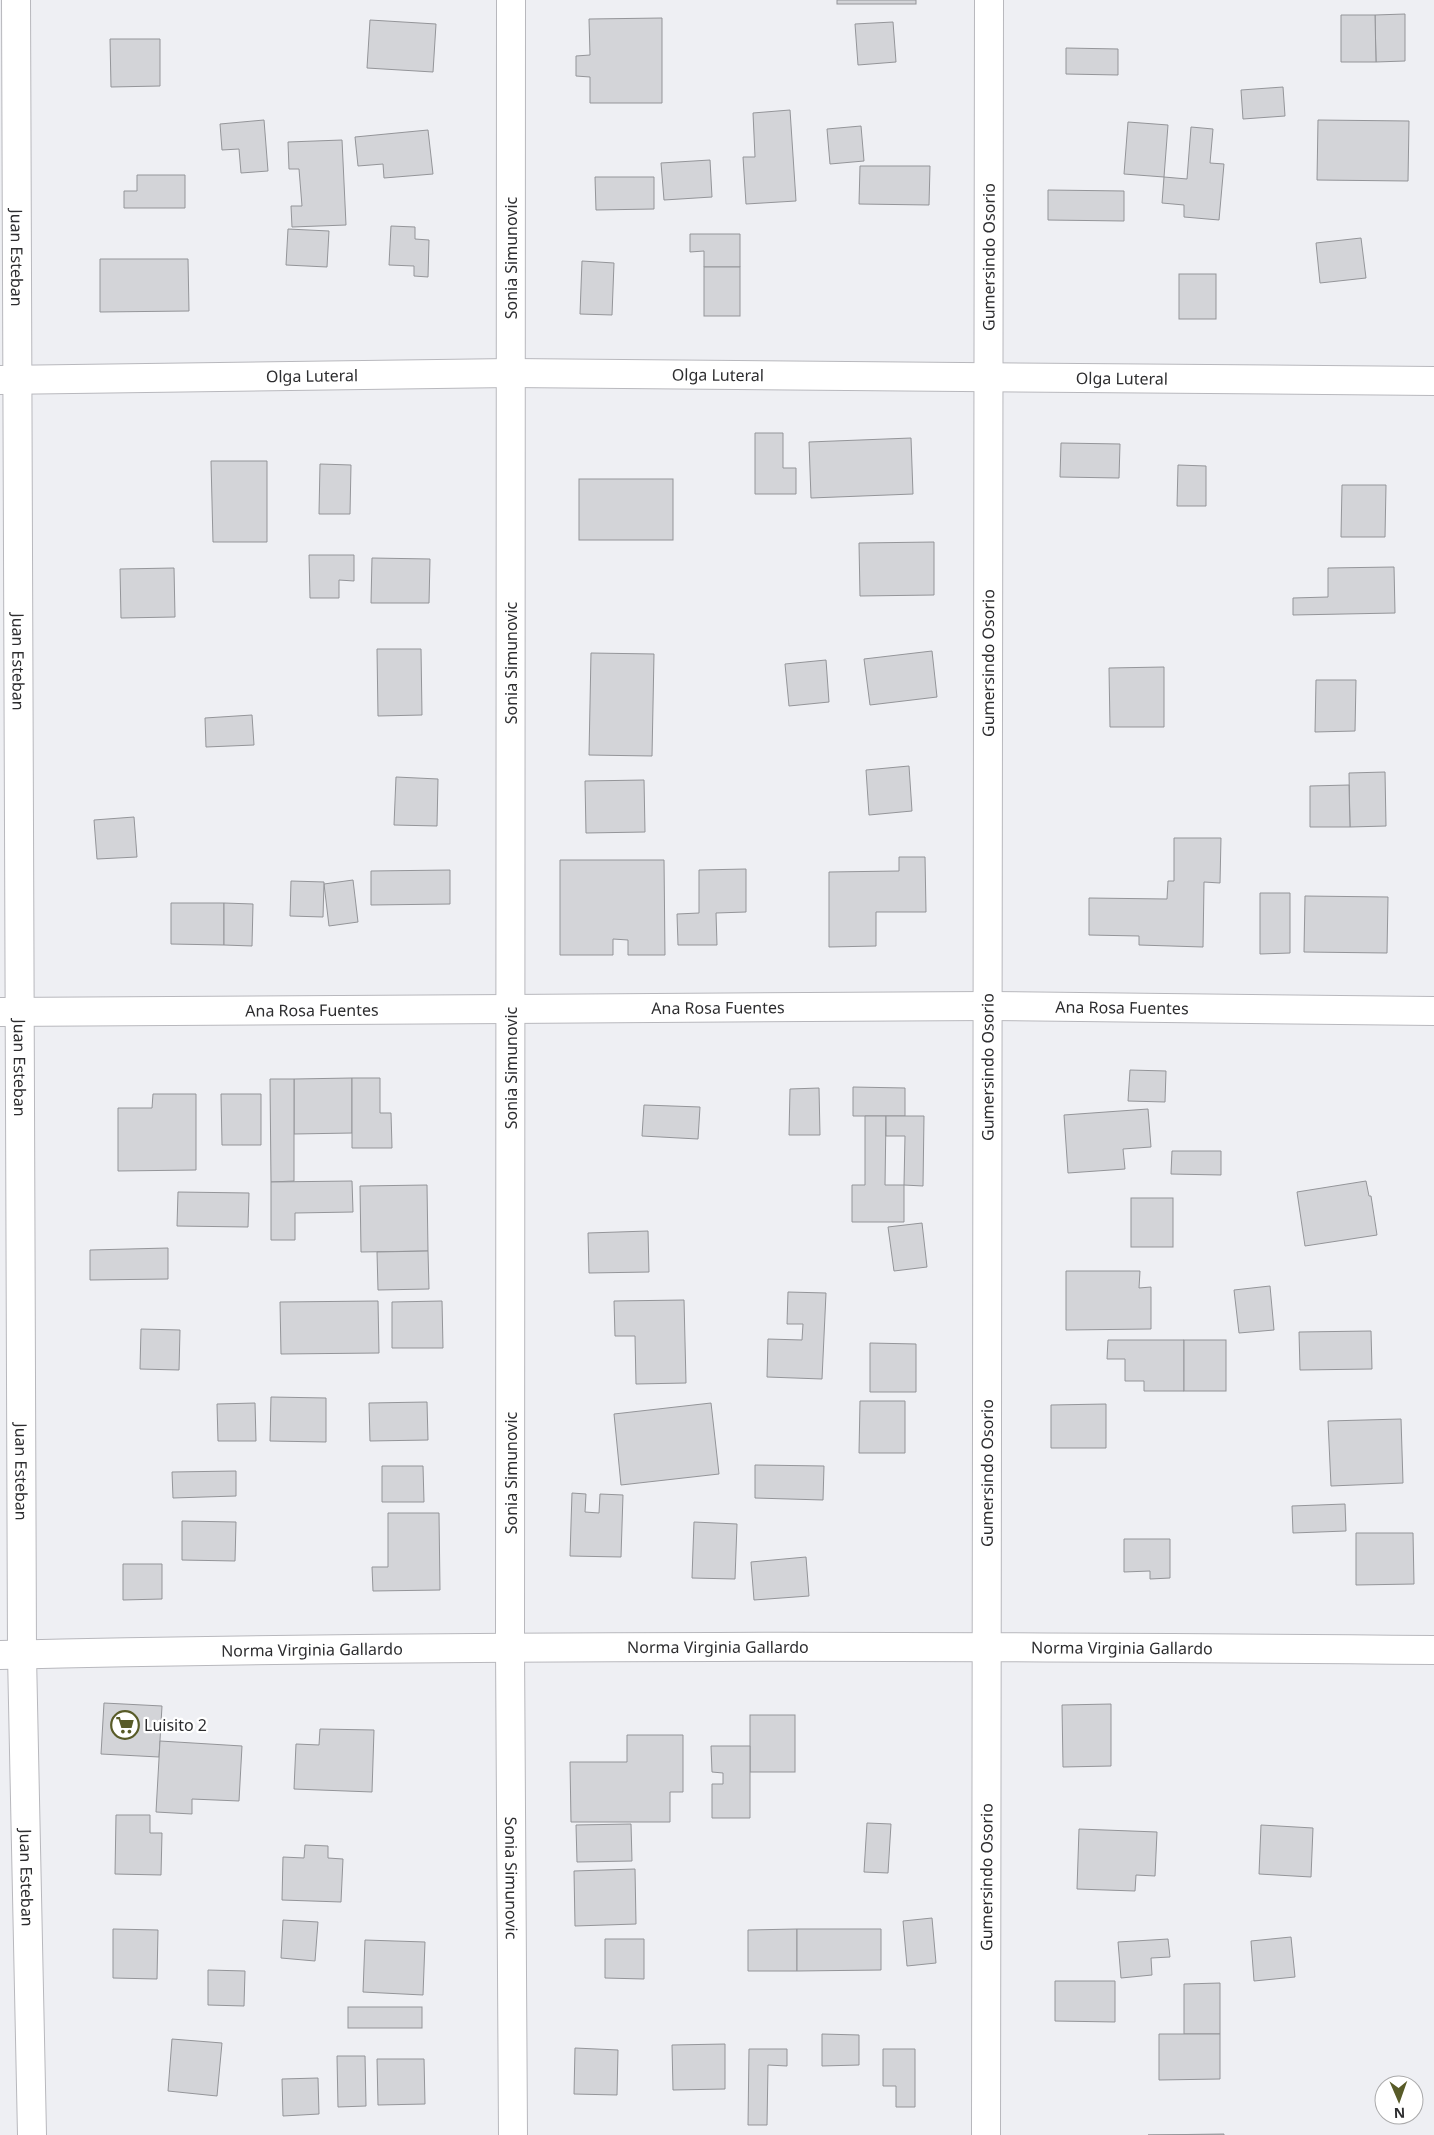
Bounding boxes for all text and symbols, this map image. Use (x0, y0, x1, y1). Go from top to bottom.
street label: Gumersindo Osorio (978, 183, 1000, 331)
street label: Sonia Simunovic (500, 196, 522, 319)
street label: Juan Esteban (6, 207, 28, 307)
street label: Olga Luteral (672, 363, 764, 386)
street label: Olga Luteral (266, 364, 358, 387)
street label: Olga Luteral (1076, 367, 1168, 390)
street label: Gumersindo Osorio (977, 589, 999, 737)
street label: Sonia Simunovic (500, 601, 522, 724)
street label: Juan Esteban (7, 611, 30, 711)
street label: Gumersindo Osorio (976, 993, 999, 1141)
street label: Ana Rosa Fuentes (651, 996, 785, 1019)
street label: Ana Rosa Fuentes (1055, 996, 1189, 1019)
street label: Ana Rosa Fuentes (245, 999, 379, 1022)
street label: Sonia Simunovic (500, 1006, 522, 1129)
street label: Juan Esteban (9, 1017, 31, 1117)
street label: Gumersindo Osorio (976, 1399, 998, 1547)
street label: Sonia Simunovic (500, 1411, 522, 1534)
street label: Juan Esteban (10, 1421, 33, 1521)
street label: Norma Virginia Gallardo (627, 1636, 809, 1658)
street label: Norma Virginia Gallardo (1031, 1636, 1213, 1659)
street label: Norma Virginia Gallardo (221, 1638, 403, 1662)
supermarket icon: Luisito 2 (110, 1710, 140, 1740)
place label: Luisito 2 (144, 1714, 207, 1736)
street label: Gumersindo Osorio (975, 1803, 997, 1951)
street label: Sonia Simunovic (500, 1817, 523, 1940)
street label: Juan Esteban (15, 1827, 39, 1927)
north arrow (1374, 2075, 1424, 2125)
text: N (1393, 2104, 1405, 2123)

